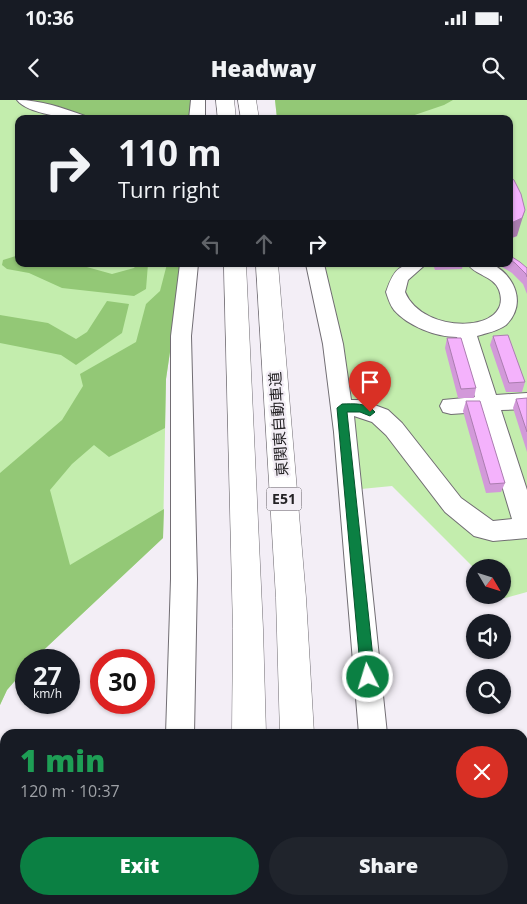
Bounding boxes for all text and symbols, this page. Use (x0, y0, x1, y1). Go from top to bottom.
text: 10:36 (25, 5, 74, 31)
text: Headway (211, 53, 316, 83)
icon: back (20, 54, 48, 82)
icon: search (479, 54, 507, 82)
text: 110 m (118, 129, 222, 176)
icon: right (35, 135, 100, 200)
text: Turn right (118, 174, 220, 204)
icon: left (197, 230, 225, 258)
icon: ahead (250, 230, 278, 258)
icon: right (303, 230, 331, 258)
pin (349, 361, 391, 412)
icon: arrive (356, 368, 384, 396)
street label: 東関東自動車道 (264, 371, 292, 477)
road number: E51 (266, 488, 302, 510)
north arrow (466, 559, 511, 604)
map controls (466, 559, 511, 714)
button: sound (466, 614, 511, 659)
speed limit sign: 30 (90, 649, 155, 714)
position arrow (341, 650, 393, 702)
text: 27 (33, 658, 62, 692)
button: search (466, 669, 511, 714)
text: km/h (33, 685, 62, 702)
text: 1 min (20, 740, 105, 781)
button: close (456, 746, 508, 798)
text: 120 m · 10:37 (20, 780, 120, 802)
button: Exit (20, 837, 259, 895)
button: Share (269, 837, 508, 895)

